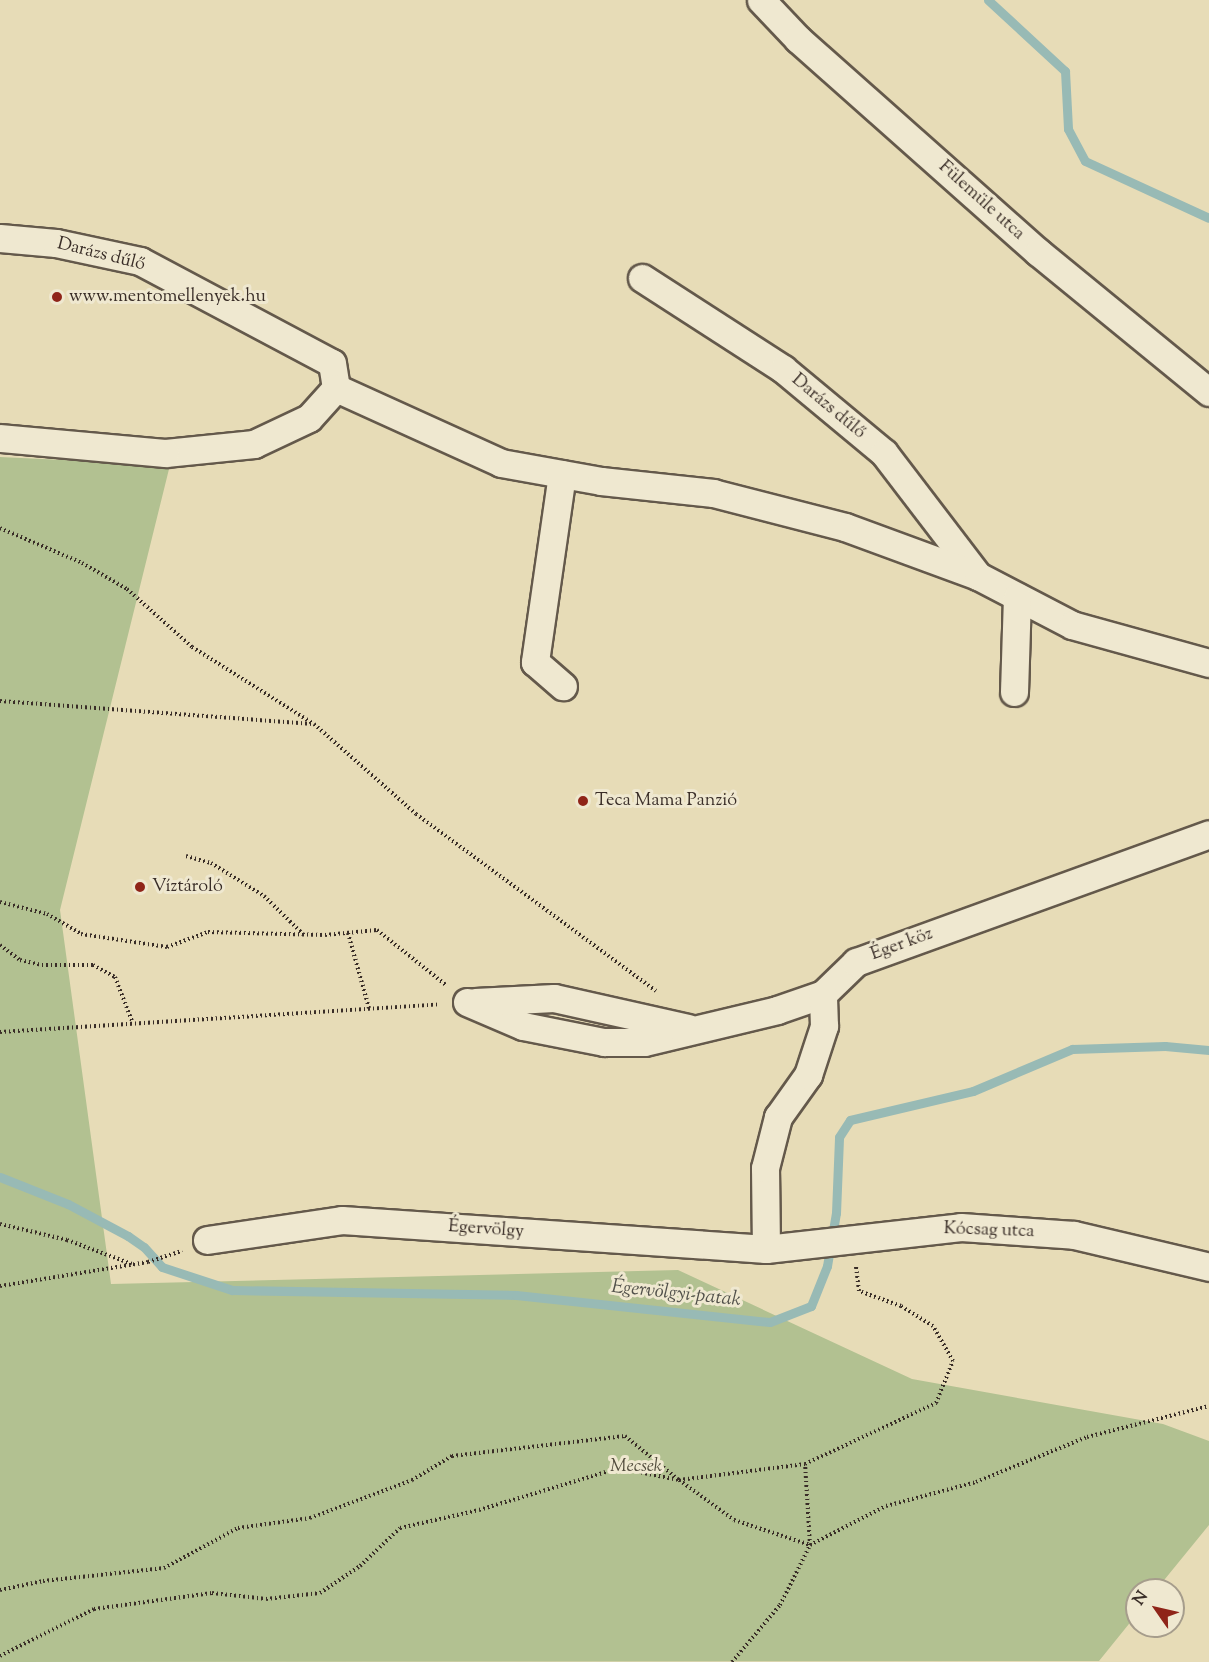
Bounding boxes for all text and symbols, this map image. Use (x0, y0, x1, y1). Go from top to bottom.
street label: Fülemüle utca (933, 157, 1029, 245)
street label: Darázs dűlő (55, 234, 147, 276)
place label: www.mentomellenyek.hu (69, 286, 266, 308)
marker: www.mentomellenyek.hu (50, 290, 64, 304)
street label: Darázs dűlő (787, 370, 869, 444)
place label: Teca Mama Panzió (595, 790, 737, 812)
marker: Teca Mama Panzió (576, 794, 590, 808)
place label: Víztároló (152, 876, 223, 898)
marker: Víztároló (133, 880, 147, 894)
street label: Éger köz (868, 924, 936, 966)
street label: Égervölgy (447, 1217, 525, 1243)
street label: Kócsag utca (943, 1219, 1035, 1243)
water label: Égervölgyi-patak (610, 1275, 742, 1313)
park label: Mecsek (610, 1456, 662, 1478)
north arrow (1125, 1578, 1185, 1638)
text: N (1128, 1587, 1154, 1611)

